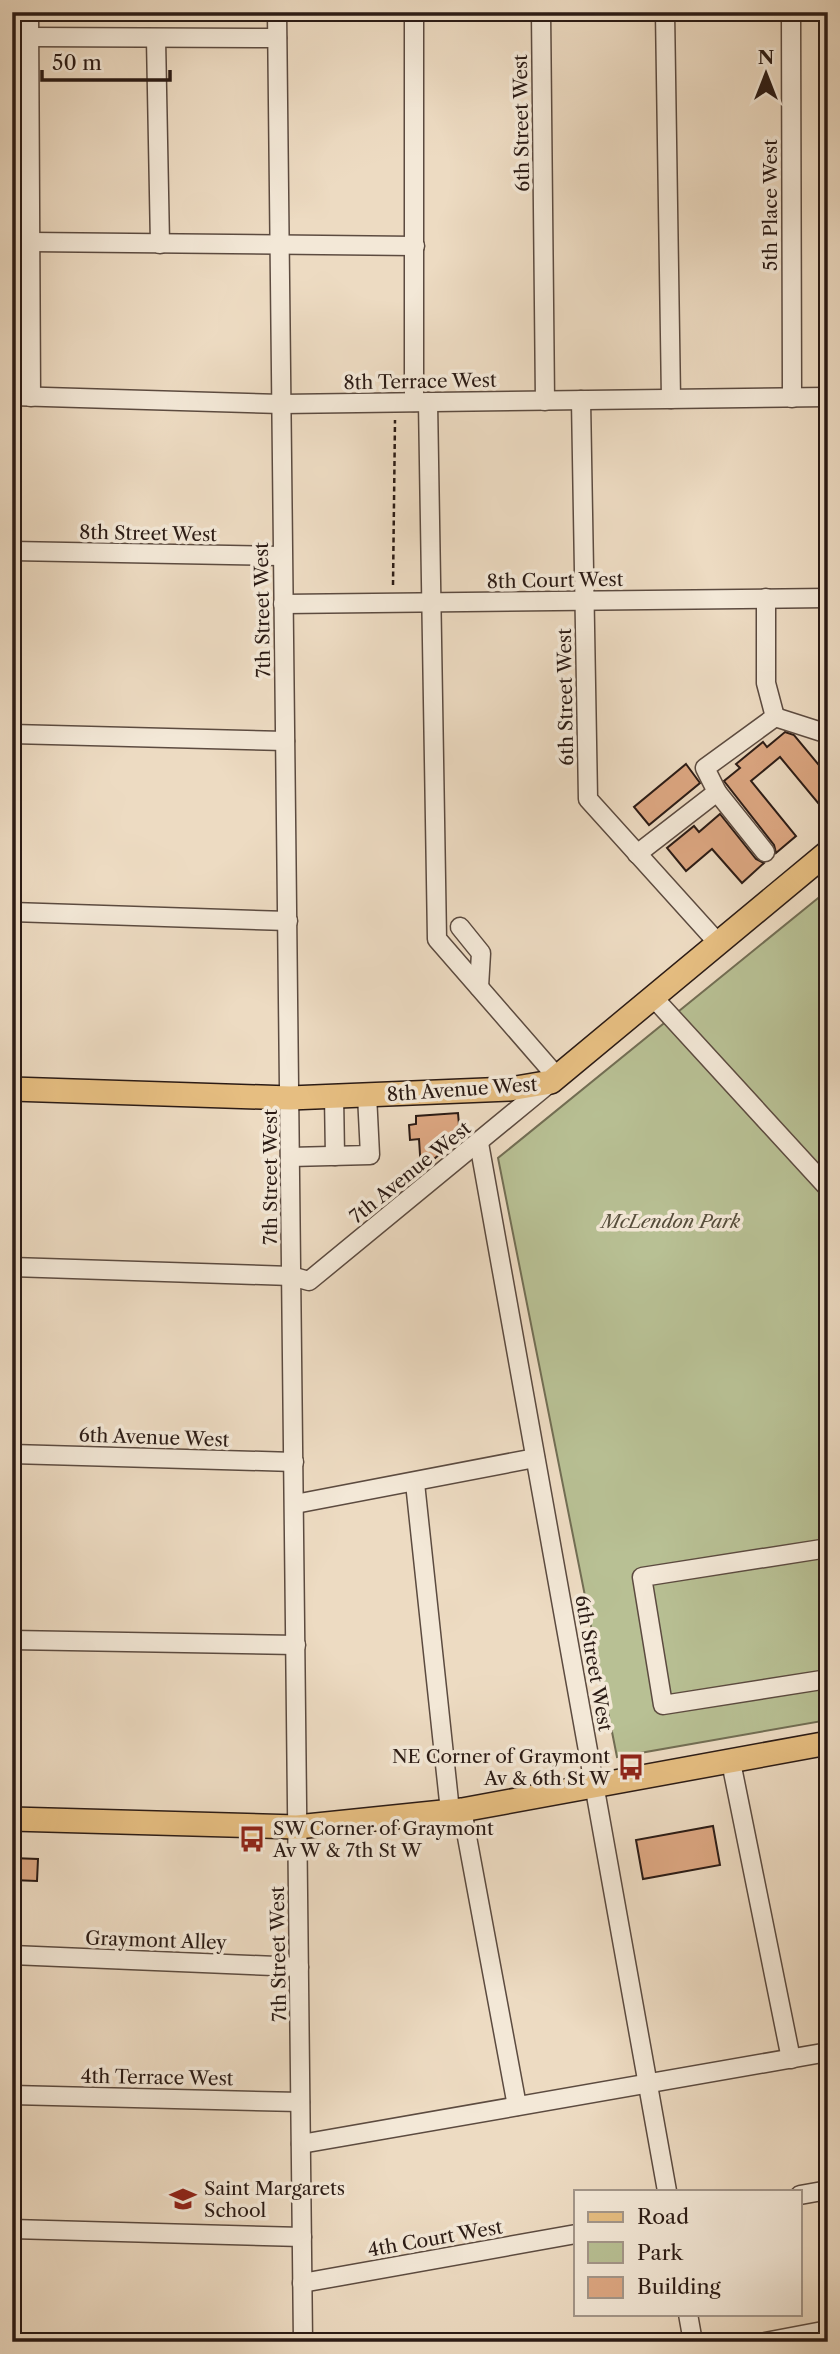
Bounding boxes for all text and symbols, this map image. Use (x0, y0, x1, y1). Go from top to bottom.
scale bar (42, 38, 170, 82)
north arrow (732, 38, 802, 108)
text: N (758, 46, 774, 69)
text: 50 m (52, 50, 102, 75)
street label: 6th Street West (509, 54, 534, 192)
street label: 5th Place West (759, 139, 782, 271)
street label: 8th Terrace West (343, 369, 497, 394)
street label: 8th Street West (79, 521, 217, 546)
street label: 7th Street West (250, 542, 275, 678)
street label: 8th Court West (486, 568, 624, 593)
street label: 6th Street West (553, 628, 578, 766)
street label: 8th Avenue West (386, 1073, 538, 1106)
street label: 7th Street West (259, 1109, 282, 1245)
street label: 7th Avenue West (345, 1116, 476, 1228)
park label: McLendon Park (600, 1210, 741, 1233)
street label: 6th Avenue West (78, 1423, 230, 1452)
street label: 6th Street West (570, 1593, 617, 1733)
place label: NE Corner of Graymont Av & 6th St W (392, 1745, 611, 1790)
bus stop icon: NE Corner of Graymont Av & 6th St W (616, 1752, 646, 1782)
place label: SW Corner of Graymont Av W & 7th St W (272, 1817, 494, 1862)
bus stop icon: SW Corner of Graymont Av W & 7th St W (237, 1824, 267, 1854)
street label: 7th Street West (266, 1886, 291, 2022)
street label: Graymont Alley (85, 1927, 228, 1954)
street label: 4th Terrace West (80, 2065, 234, 2090)
place label: Saint Margarets School (204, 2177, 345, 2222)
school or university icon: Saint Margarets School (168, 2184, 198, 2214)
legend (574, 2190, 802, 2316)
text: Road (637, 2204, 689, 2229)
street label: 4th Court West (366, 2215, 505, 2262)
text: Park (637, 2240, 683, 2265)
text: Building (637, 2274, 722, 2299)

